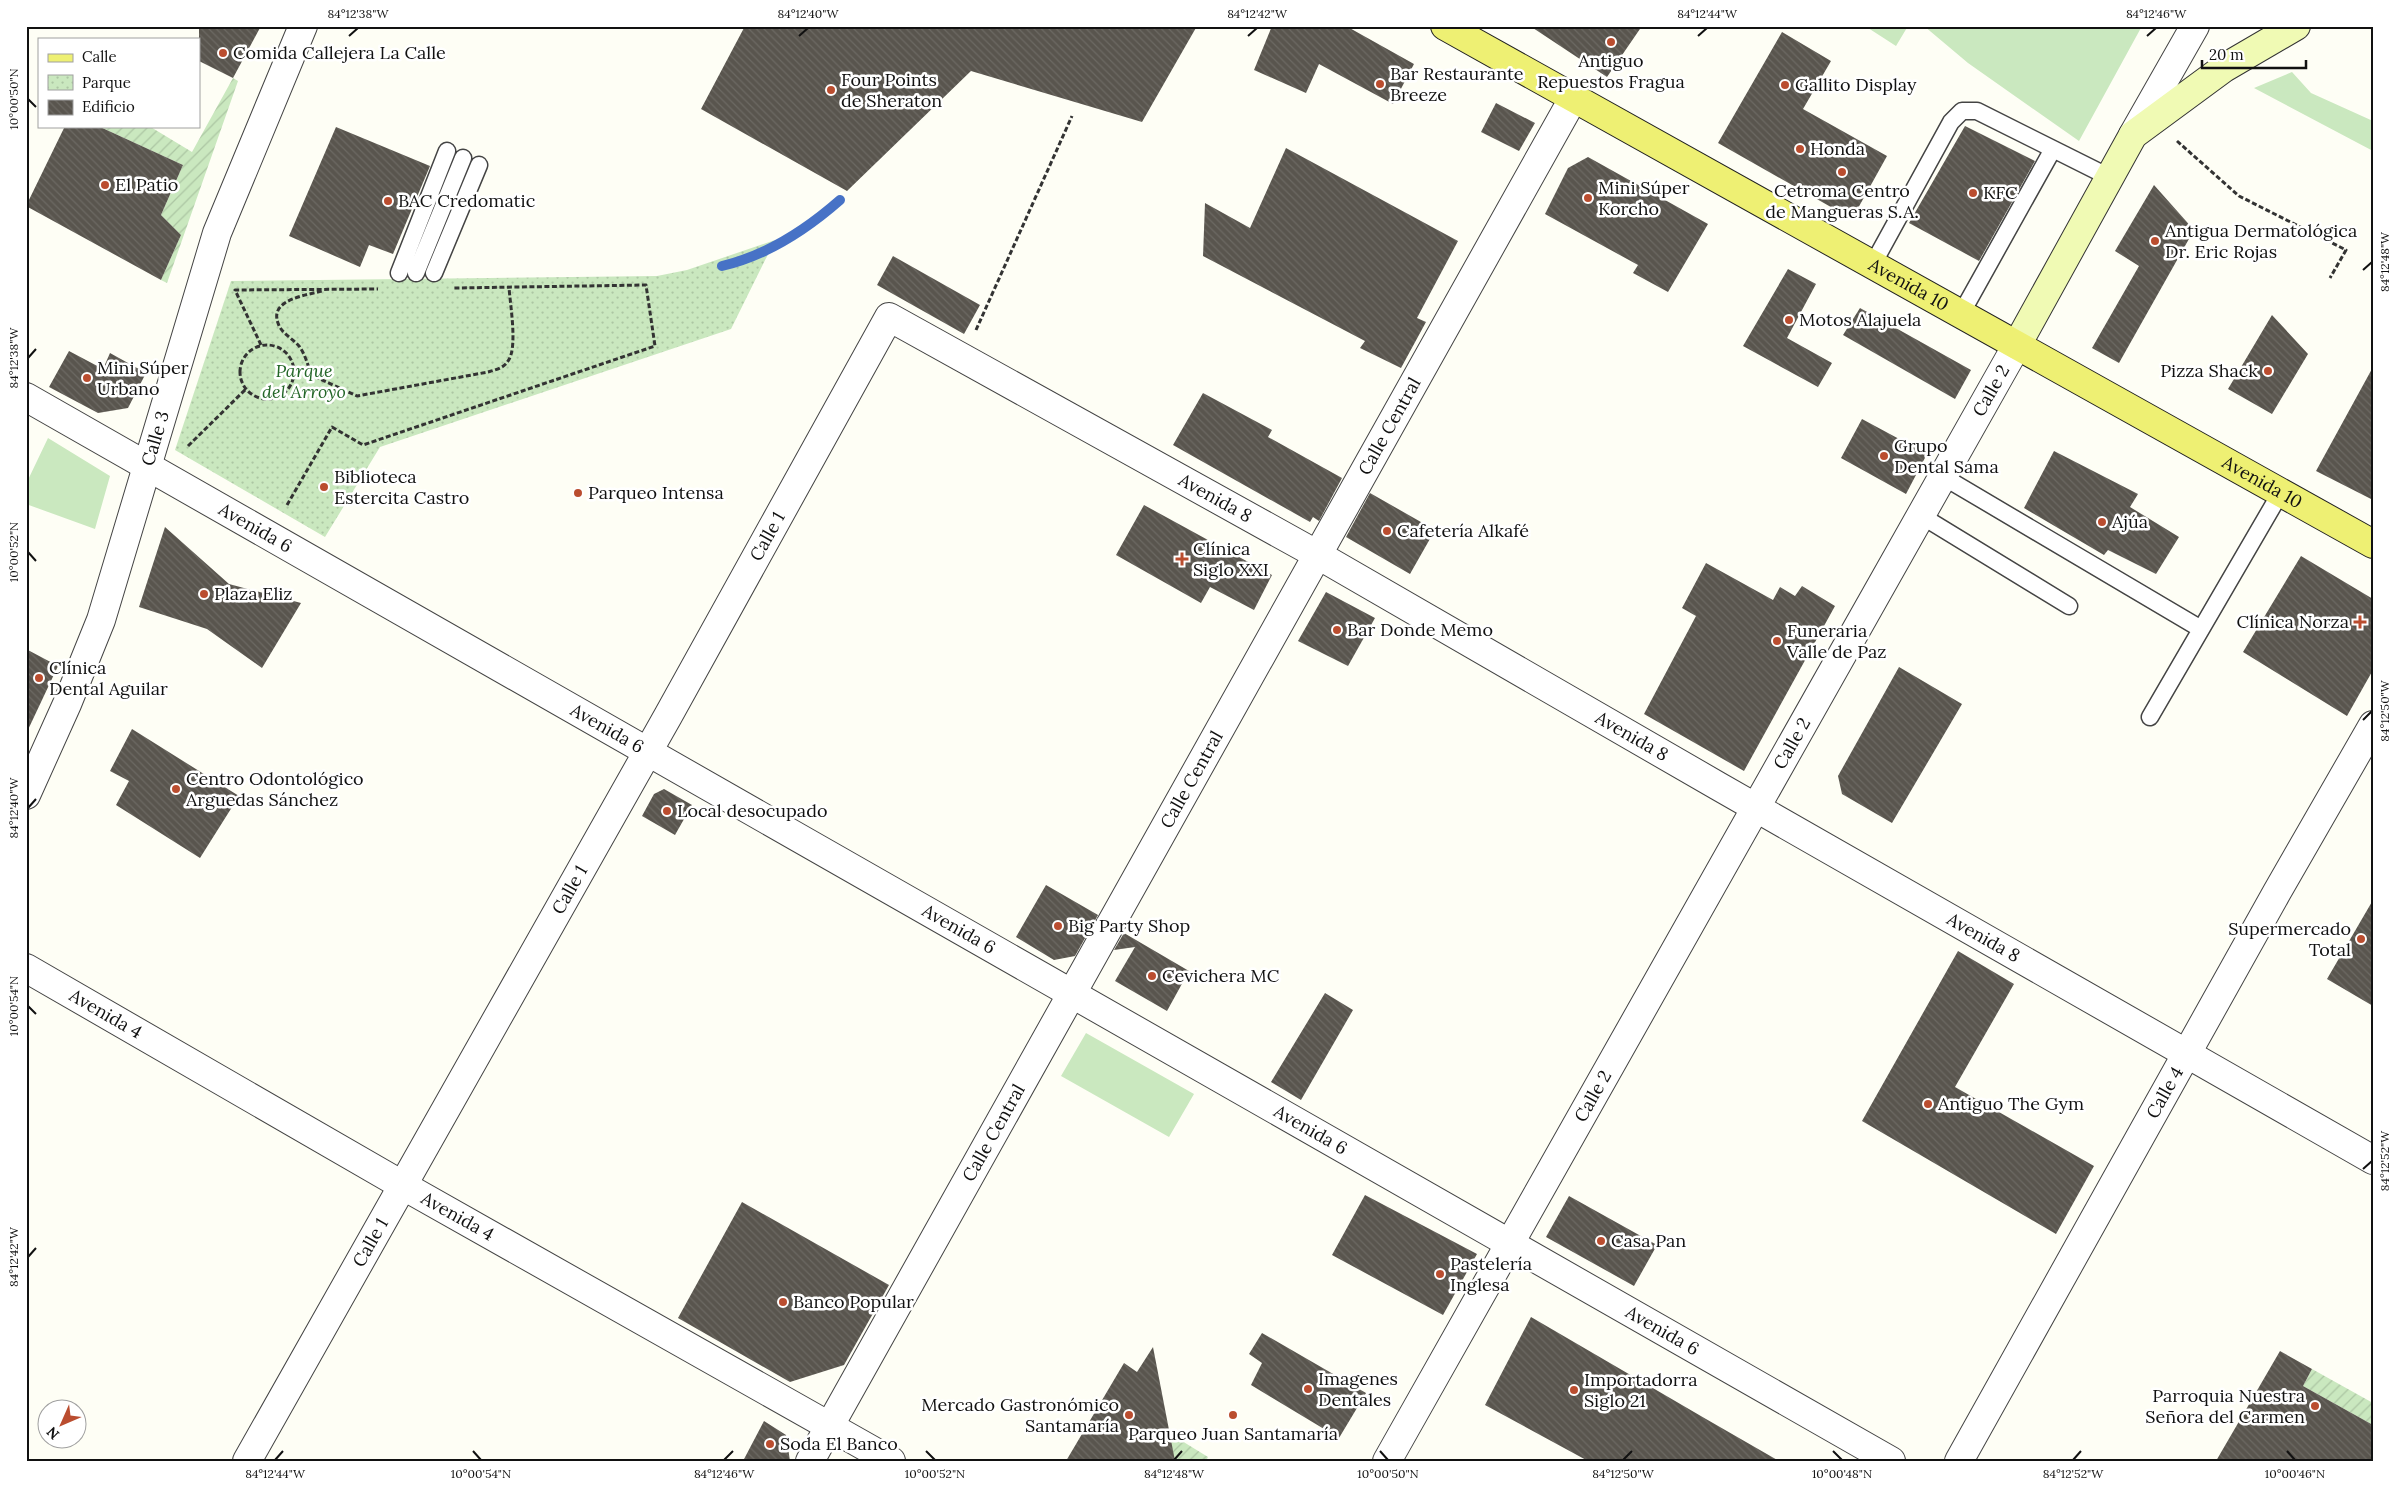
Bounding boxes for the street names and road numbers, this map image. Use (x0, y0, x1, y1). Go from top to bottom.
street label: Avenida 10 (1864, 252, 1953, 316)
street label: Calle 2 (1967, 361, 2014, 420)
street label: Calle Central (1353, 373, 1426, 479)
street label: Calle 3 (136, 408, 174, 469)
street label: Avenida 10 (2218, 450, 2307, 513)
street label: Avenida 8 (1174, 467, 1256, 527)
street label: Avenida 6 (214, 497, 296, 557)
street label: Calle 1 (744, 508, 790, 565)
street label: Avenida 6 (566, 698, 648, 758)
street label: Avenida 8 (1591, 705, 1673, 766)
street label: Calle 2 (1768, 713, 1815, 773)
street label: Calle Central (1155, 726, 1228, 832)
street label: Calle 1 (546, 861, 592, 918)
street label: Avenida 6 (917, 898, 1000, 959)
street label: Avenida 8 (1942, 907, 2024, 967)
street label: Avenida 4 (65, 983, 147, 1044)
street label: Calle 4 (2141, 1062, 2188, 1122)
street label: Calle 2 (1569, 1066, 1616, 1126)
street label: Calle Central (957, 1080, 1030, 1186)
street label: Avenida 6 (1269, 1099, 1352, 1159)
street label: Avenida 4 (416, 1186, 499, 1246)
street label: Calle 1 (347, 1214, 393, 1271)
street label: Avenida 6 (1621, 1300, 1703, 1360)

